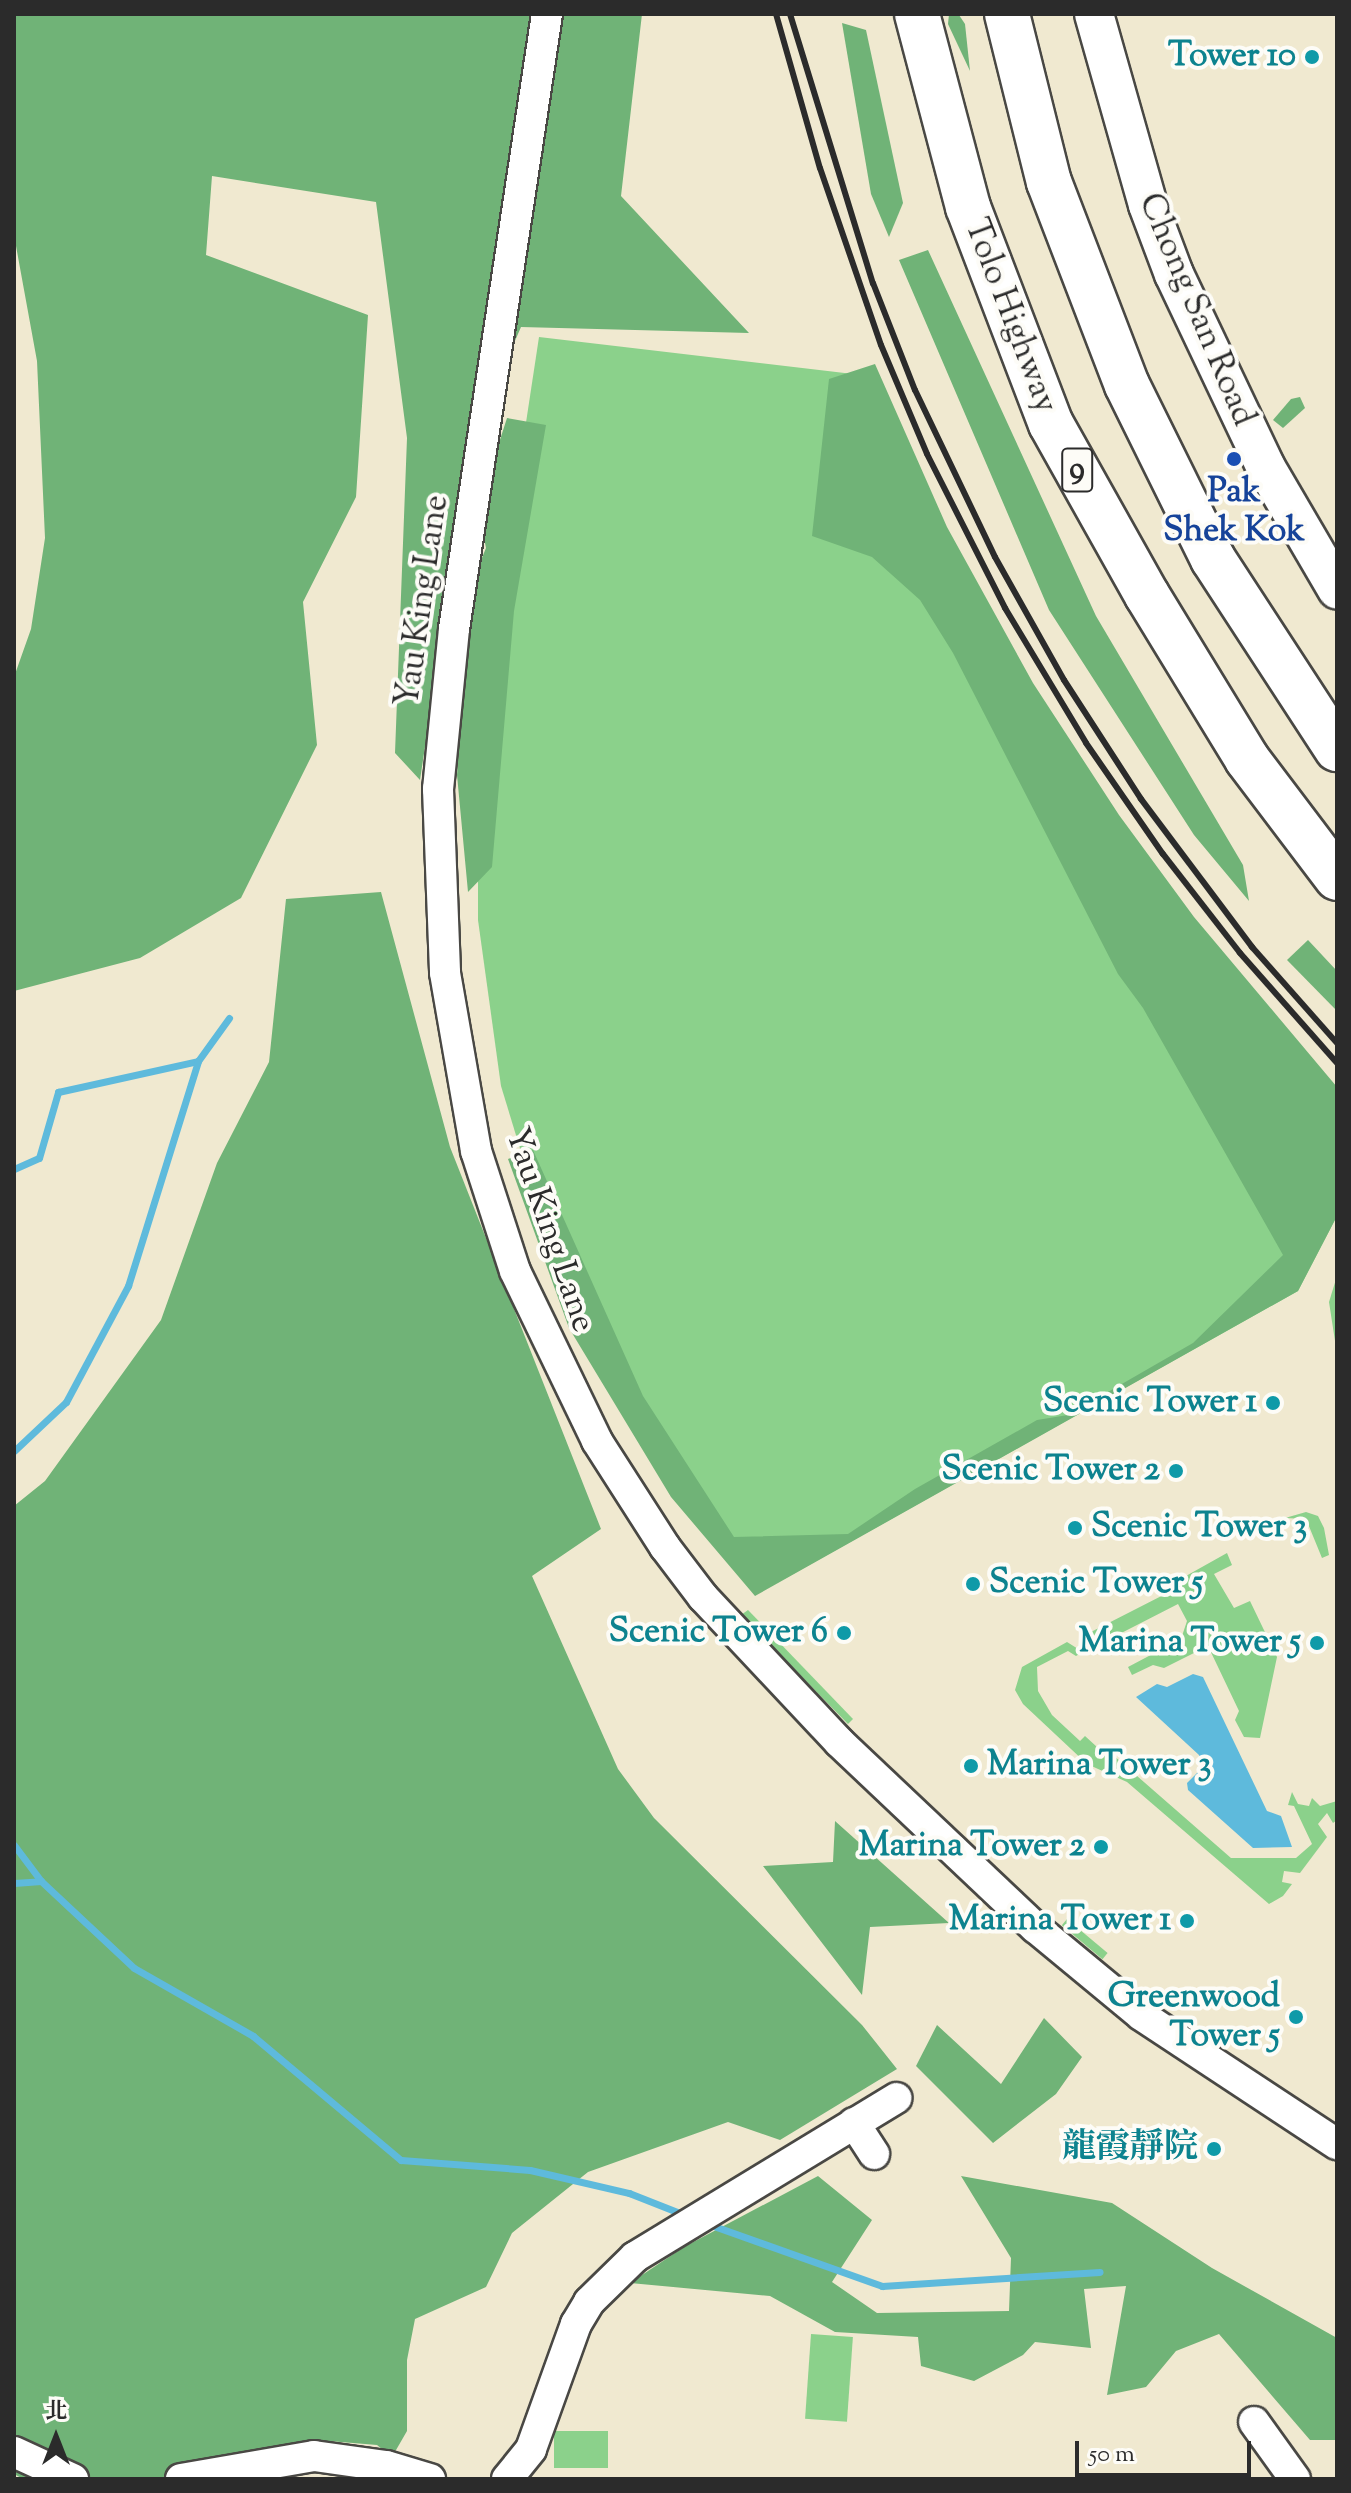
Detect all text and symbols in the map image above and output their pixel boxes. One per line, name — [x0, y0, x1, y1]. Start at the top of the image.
place label: Tower 10 — [1168, 37, 1296, 77]
marker: Tower 10 — [1303, 48, 1321, 66]
street label: Chong San Road — [1129, 187, 1263, 433]
street label: Tolo Highway — [954, 213, 1066, 419]
road number: 9 — [1061, 442, 1093, 498]
marker: Pak Shek Kok — [1225, 450, 1243, 468]
place label: Pak Shek Kok — [1163, 472, 1305, 552]
street label: Yau King Lane — [388, 492, 458, 710]
street label: Yau King Lane — [495, 1122, 603, 1338]
place label: Scenic Tower 1 — [1043, 1383, 1257, 1423]
marker: Scenic Tower 1 — [1264, 1394, 1282, 1412]
place label: Scenic Tower 2 — [942, 1451, 1160, 1491]
marker: Scenic Tower 2 — [1167, 1462, 1185, 1480]
place label: Scenic Tower 3 — [1091, 1508, 1307, 1548]
marker: Scenic Tower 3 — [1066, 1519, 1084, 1537]
place label: Scenic Tower 5 — [989, 1564, 1203, 1604]
marker: Scenic Tower 5 — [964, 1575, 982, 1593]
place label: Scenic Tower 6 — [609, 1613, 828, 1653]
place label: Marina Tower 5 — [1079, 1623, 1301, 1663]
marker: Scenic Tower 6 — [835, 1624, 853, 1642]
marker: Marina Tower 5 — [1308, 1634, 1326, 1652]
place label: Marina Tower 3 — [987, 1746, 1211, 1786]
marker: Marina Tower 3 — [962, 1757, 980, 1775]
place label: Marina Tower 2 — [858, 1827, 1085, 1867]
marker: Marina Tower 2 — [1092, 1838, 1110, 1856]
place label: Marina Tower 1 — [949, 1901, 1171, 1941]
marker: Marina Tower 1 — [1178, 1912, 1196, 1930]
place label: Greenwood Tower 5 — [1108, 1977, 1280, 2056]
marker: Greenwood Tower 5 — [1287, 2008, 1305, 2026]
place label: 龍霞靜院 — [1062, 2129, 1198, 2169]
marker: 龍霞靜院 — [1205, 2140, 1223, 2158]
north arrow — [16, 2397, 96, 2477]
text: 北 — [45, 2397, 67, 2429]
scale bar — [1079, 2425, 1255, 2475]
text: 50 m — [1089, 2438, 1135, 2472]

